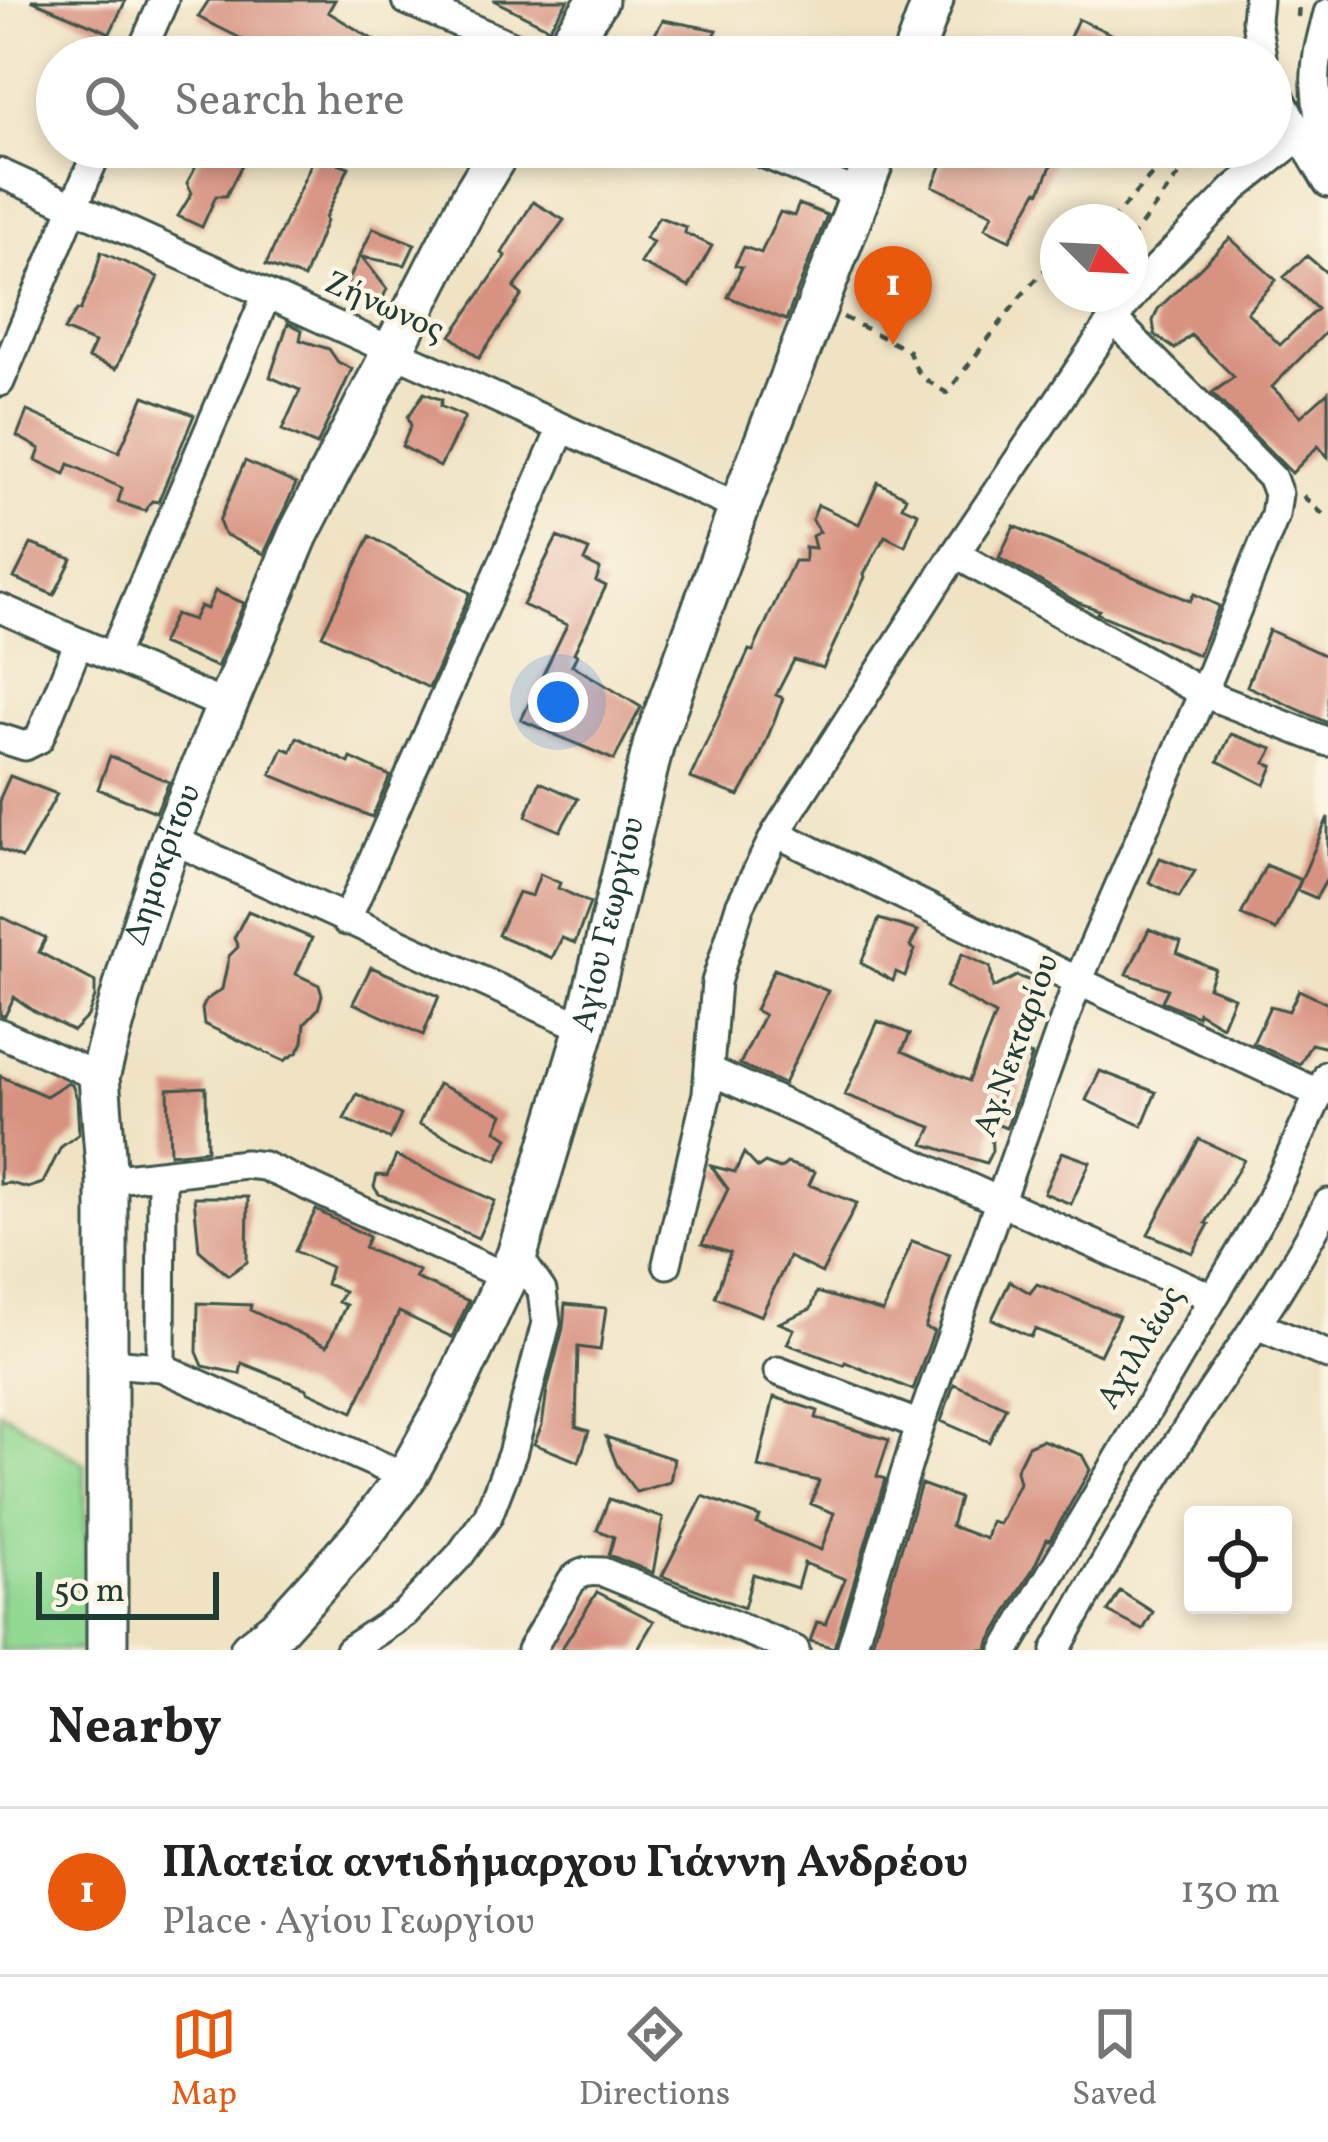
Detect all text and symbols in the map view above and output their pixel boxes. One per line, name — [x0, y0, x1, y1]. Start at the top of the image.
search box — [36, 36, 1292, 168]
icon: search — [78, 69, 144, 135]
text: Search here — [174, 71, 405, 134]
north arrow — [1040, 204, 1148, 312]
pin: 1 — [854, 246, 932, 345]
street label: Ζήνωνος — [317, 261, 451, 355]
your location — [528, 672, 588, 732]
street label: Δημοκρίτου — [114, 778, 214, 952]
street label: Αγίου Γεωργίου — [562, 813, 658, 1037]
street label: Αγ.Νεκταρίου — [964, 948, 1072, 1144]
street label: Αχιλλέως — [1087, 1278, 1197, 1418]
map controls — [1184, 1506, 1292, 1614]
button: locate — [1184, 1506, 1292, 1614]
scale bar — [36, 1566, 219, 1619]
text: 50 m — [54, 1570, 125, 1616]
text: Nearby — [48, 1693, 222, 1764]
text: Πλατεία αντιδήμαρχου Γιάννη Ανδρέου — [162, 1833, 968, 1896]
text: 1 — [79, 1865, 95, 1919]
text: 130 m — [1180, 1865, 1280, 1919]
text: Place · Αγίου Γεωργίου — [162, 1896, 535, 1950]
tab: Map — [171, 2001, 237, 2119]
tab: Directions — [579, 2001, 730, 2119]
tab: Saved — [1072, 2001, 1157, 2119]

